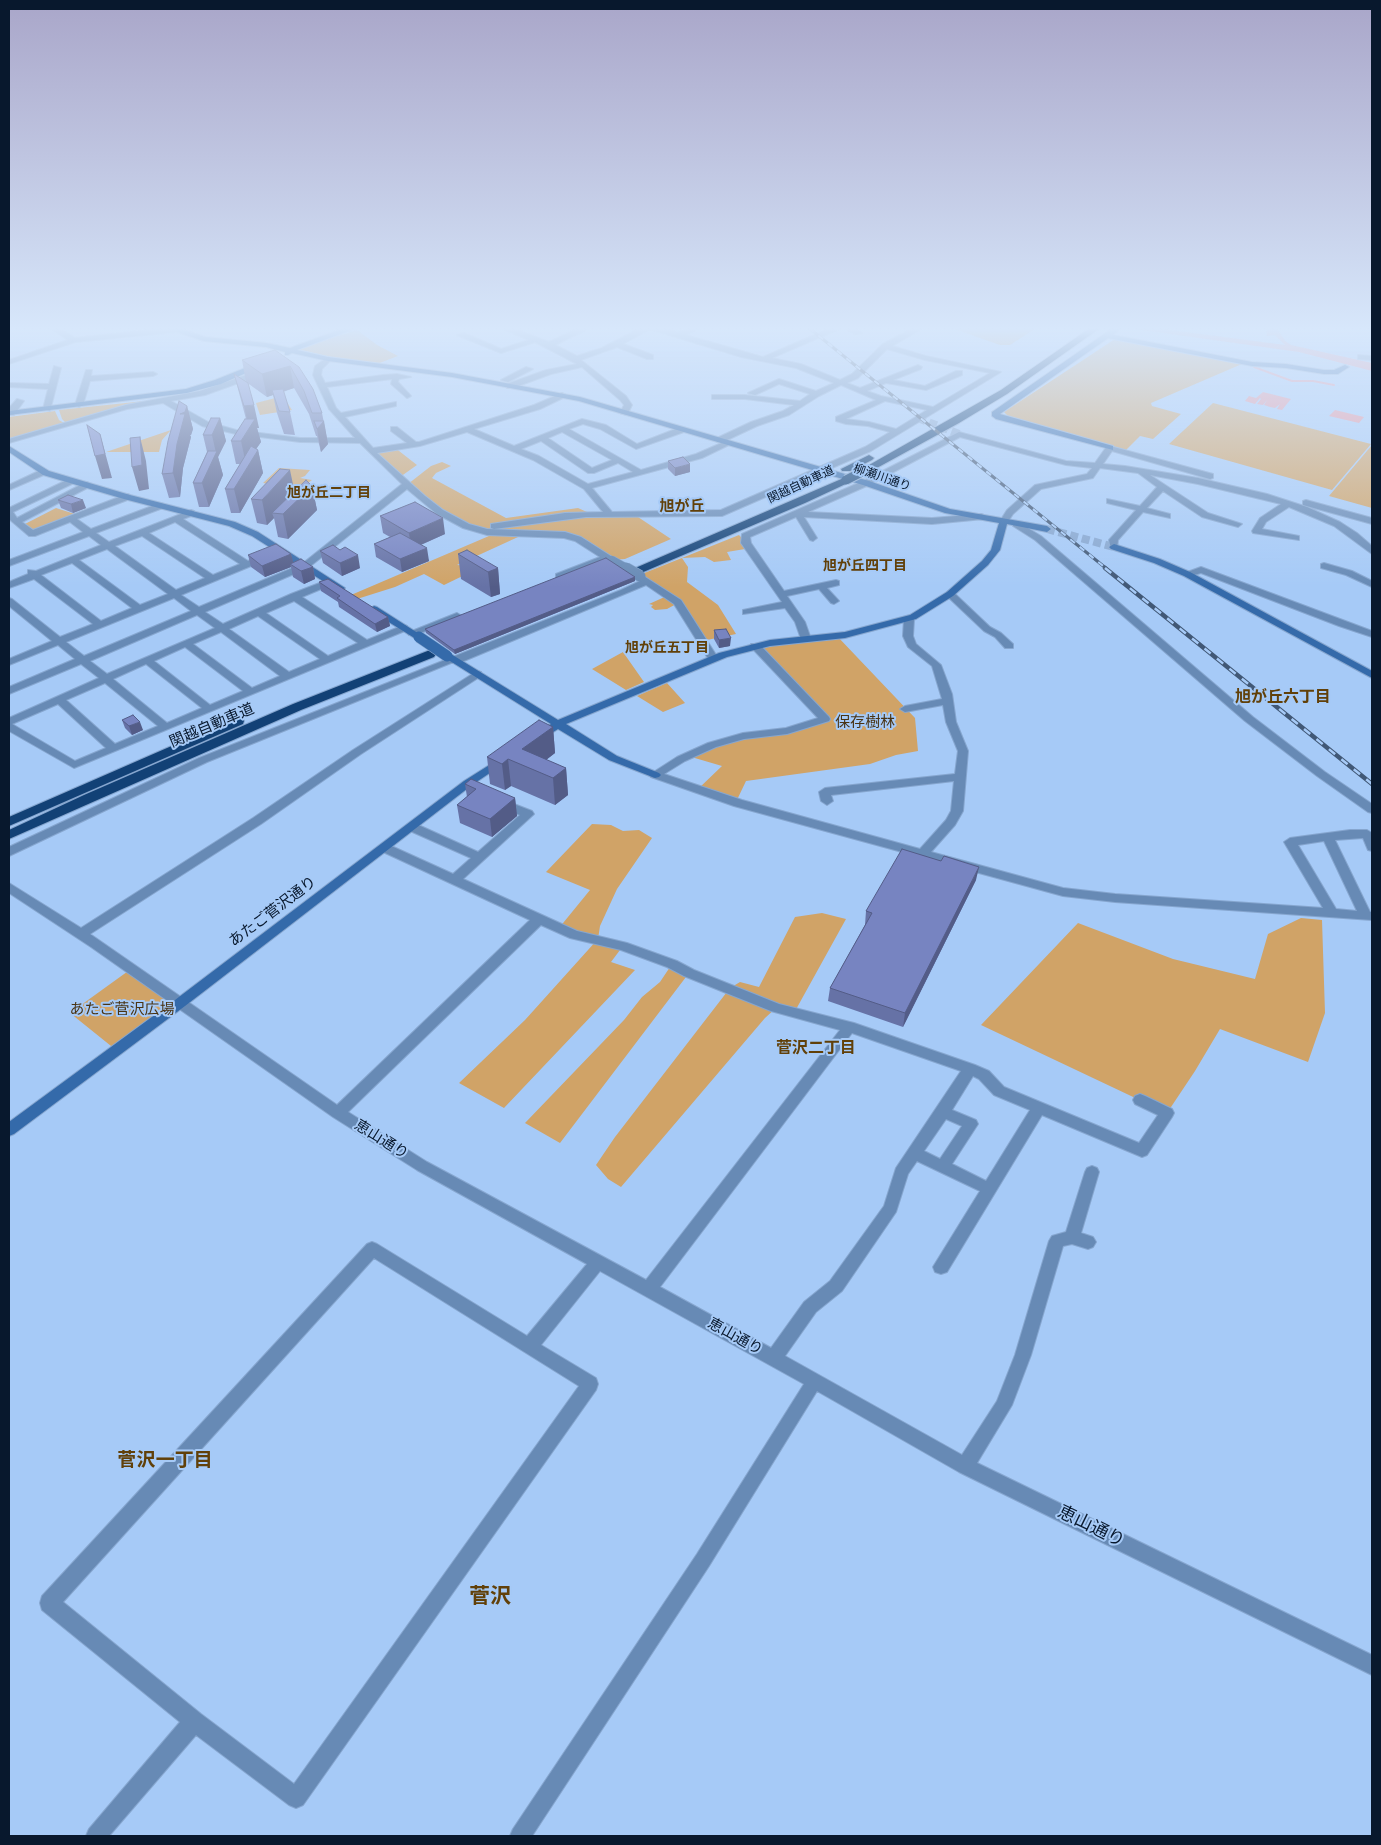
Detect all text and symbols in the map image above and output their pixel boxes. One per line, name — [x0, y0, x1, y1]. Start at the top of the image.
street label: 柳瀬川通り — [851, 461, 913, 495]
street label: 関越自動車道 — [765, 463, 837, 507]
district label: 旭が丘二丁目 — [287, 485, 371, 501]
district label: 旭が丘 — [660, 498, 704, 516]
district label: 旭が丘四丁目 — [823, 558, 907, 574]
district label: 旭が丘五丁目 — [625, 640, 709, 656]
district label: 旭が丘六丁目 — [1235, 688, 1331, 708]
street label: 関越自動車道 — [167, 700, 257, 752]
park label: 保存樹林 — [835, 714, 895, 732]
street label: あたご菅沢通り — [226, 873, 320, 951]
park label: あたご菅沢広場 — [70, 1001, 174, 1019]
district label: 菅沢二丁目 — [776, 1039, 856, 1059]
street label: 恵山通り — [351, 1116, 411, 1164]
street label: 恵山通り — [704, 1315, 766, 1359]
district label: 菅沢一丁目 — [118, 1450, 212, 1472]
street label: 恵山通り — [1054, 1502, 1128, 1552]
district label: 菅沢 — [469, 1584, 511, 1610]

